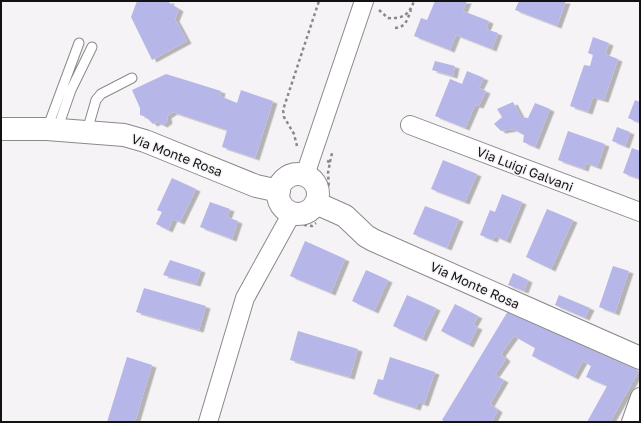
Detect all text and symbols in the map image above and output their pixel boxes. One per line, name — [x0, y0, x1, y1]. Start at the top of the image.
street label: Via Monte Rosa — [129, 130, 225, 180]
street label: Via Luigi Galvani — [474, 143, 576, 195]
street label: Via Monte Rosa — [428, 258, 522, 312]

